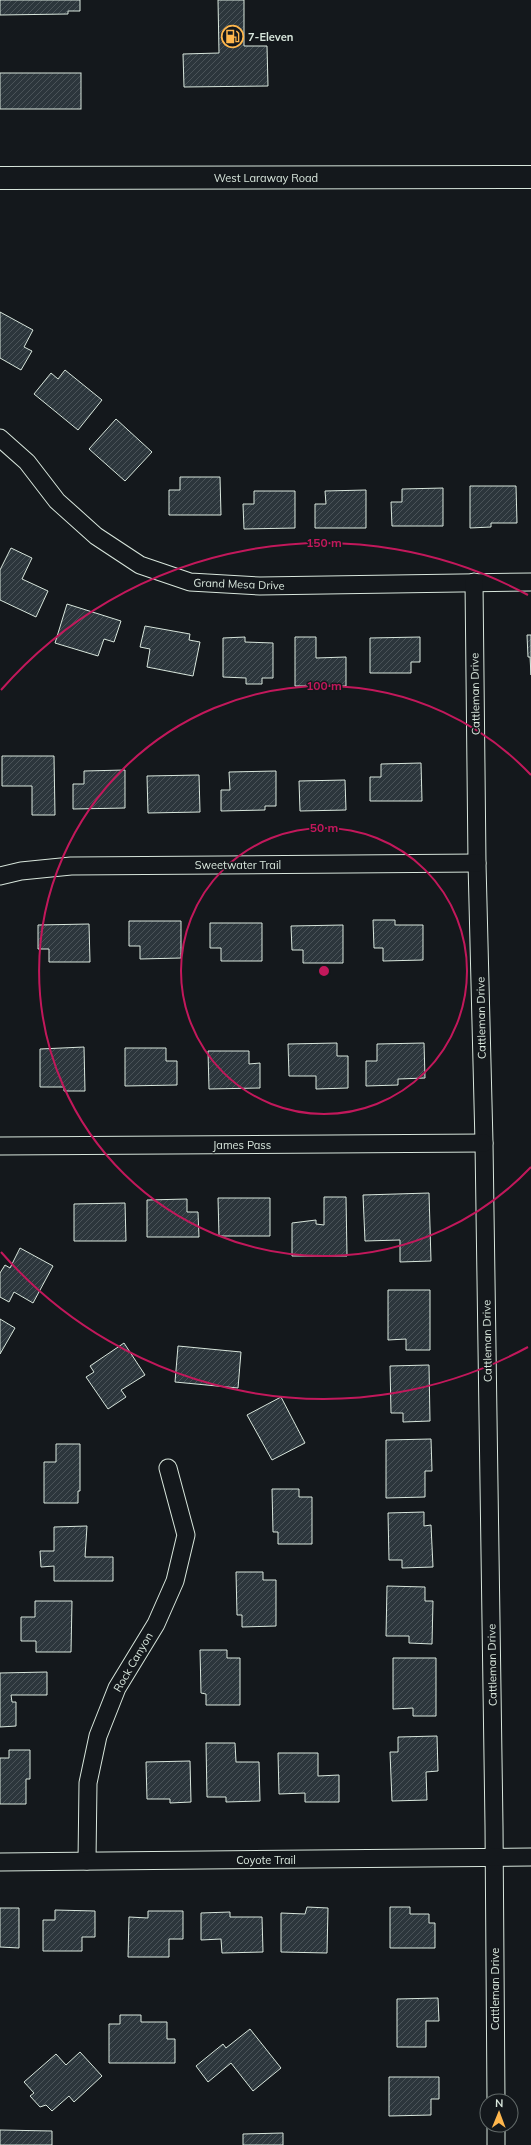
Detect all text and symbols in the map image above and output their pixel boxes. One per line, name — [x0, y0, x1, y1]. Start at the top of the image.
fuel station icon: 7-Eleven — [219, 24, 245, 50]
place label: 7-Eleven — [248, 30, 293, 44]
street label: West Laraway Road — [214, 171, 318, 185]
text: 150 m — [306, 535, 342, 550]
street label: Grand Mesa Drive — [193, 575, 285, 593]
street label: Cattleman Drive — [467, 653, 483, 735]
text: 100 m — [306, 678, 342, 693]
text: 50 m — [310, 820, 338, 835]
street label: Sweetwater Trail — [195, 858, 281, 872]
centre of rings — [317, 964, 331, 978]
street label: Cattleman Drive — [473, 977, 489, 1059]
street label: James Pass — [213, 1138, 271, 1152]
street label: Cattleman Drive — [479, 1300, 495, 1382]
street label: Cattleman Drive — [484, 1624, 500, 1706]
street label: Rock Canyon — [110, 1630, 156, 1694]
street label: Coyote Trail — [236, 1853, 296, 1867]
street label: Cattleman Drive — [488, 1948, 502, 2030]
north arrow — [479, 2093, 519, 2133]
text: N — [495, 2096, 503, 2110]

